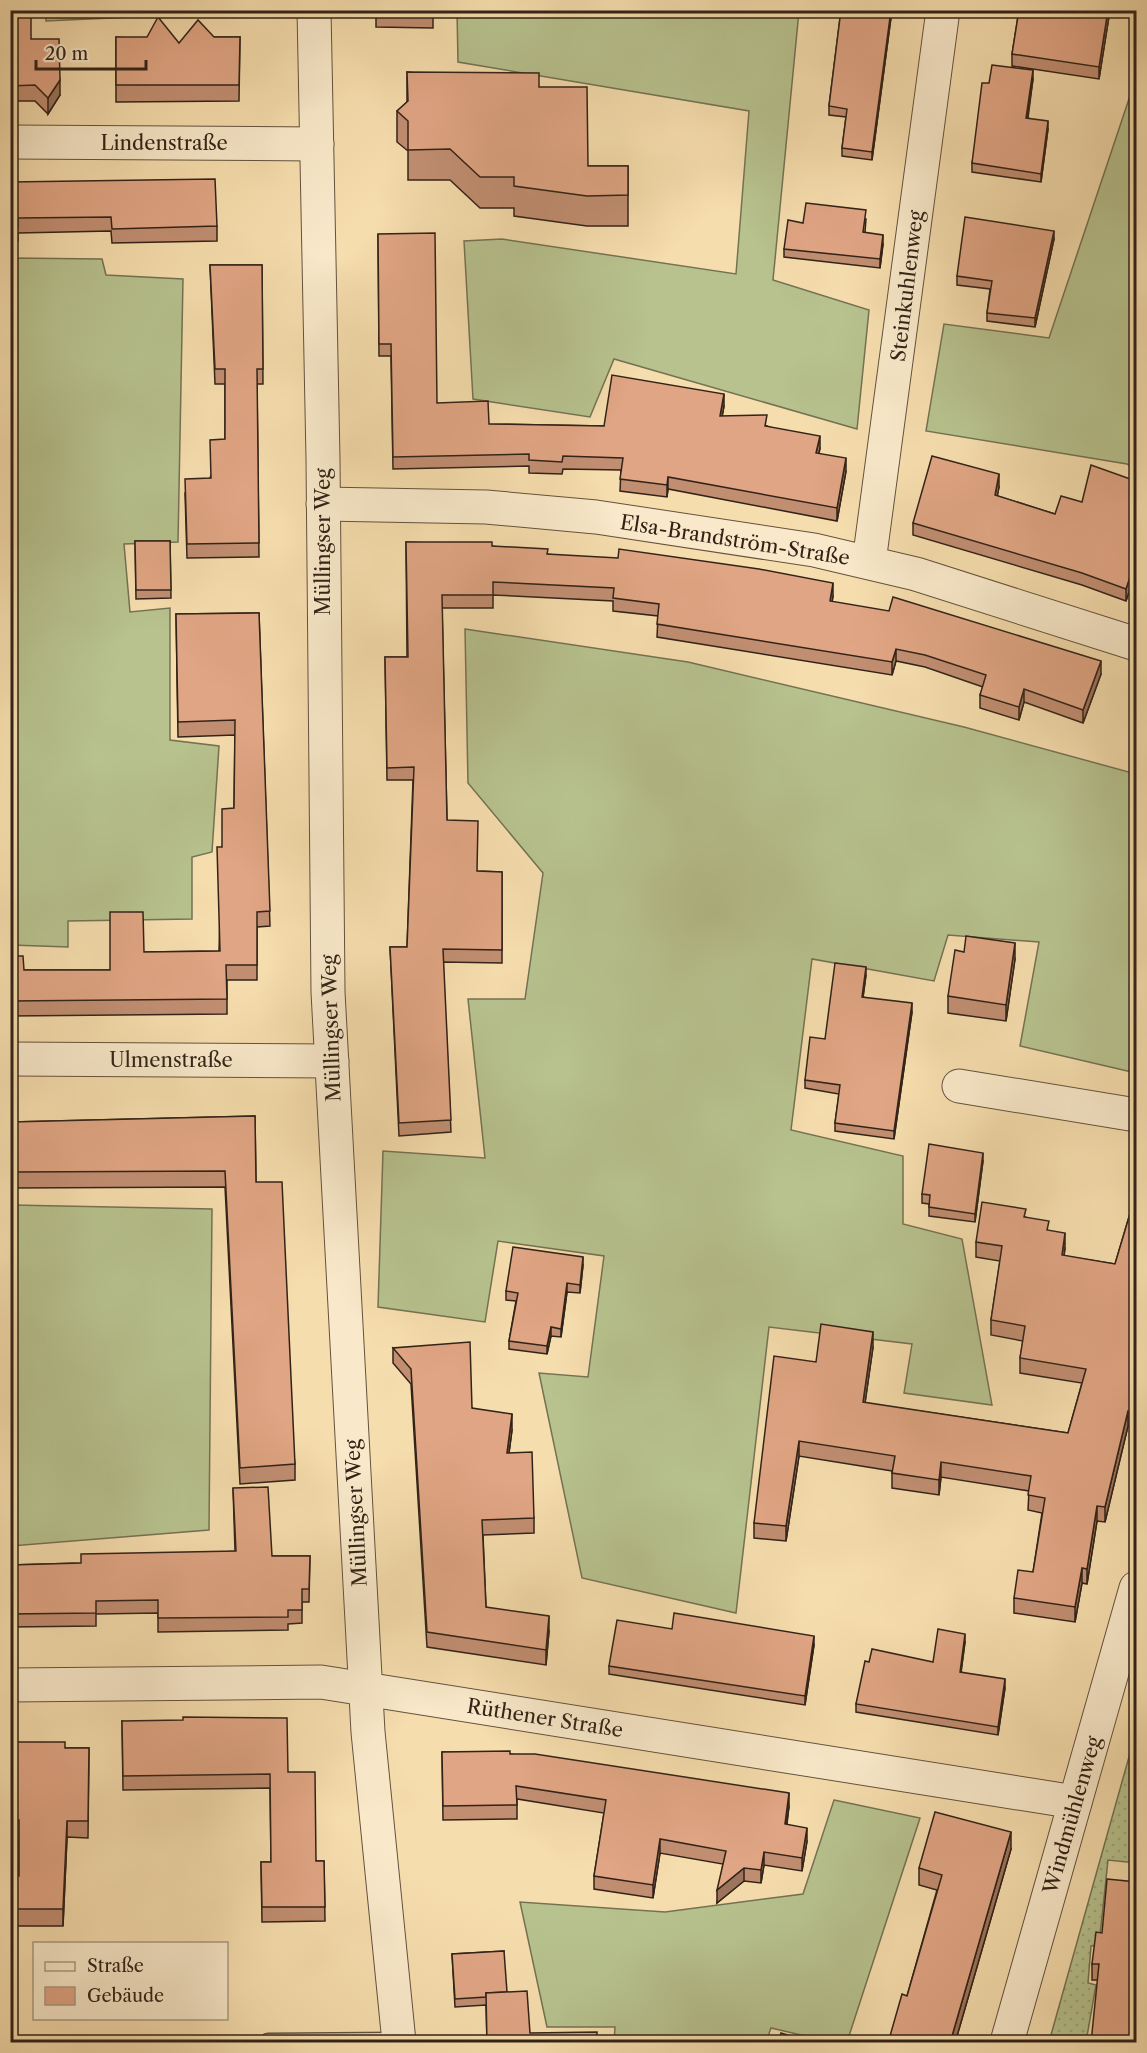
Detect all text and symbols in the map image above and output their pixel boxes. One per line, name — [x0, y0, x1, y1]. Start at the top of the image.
scale bar — [36, 33, 146, 71]
text: 20 m — [45, 43, 89, 65]
street label: Lindenstraße — [100, 131, 228, 155]
street label: Steinkuhlenweg — [886, 209, 928, 363]
street label: Müllingser Weg — [311, 468, 335, 616]
street label: Elsa-Brandström-Straße — [618, 510, 852, 570]
street label: Müllingser Weg — [316, 953, 346, 1102]
street label: Ulmenstraße — [109, 1048, 233, 1072]
street label: Müllingser Weg — [340, 1438, 372, 1587]
street label: Rüthener Straße — [465, 1694, 625, 1742]
street label: Windmühlenweg — [1038, 1733, 1106, 1897]
legend — [33, 1942, 228, 2020]
text: Straße — [87, 1955, 144, 1977]
text: Gebäude — [87, 1985, 164, 2007]

